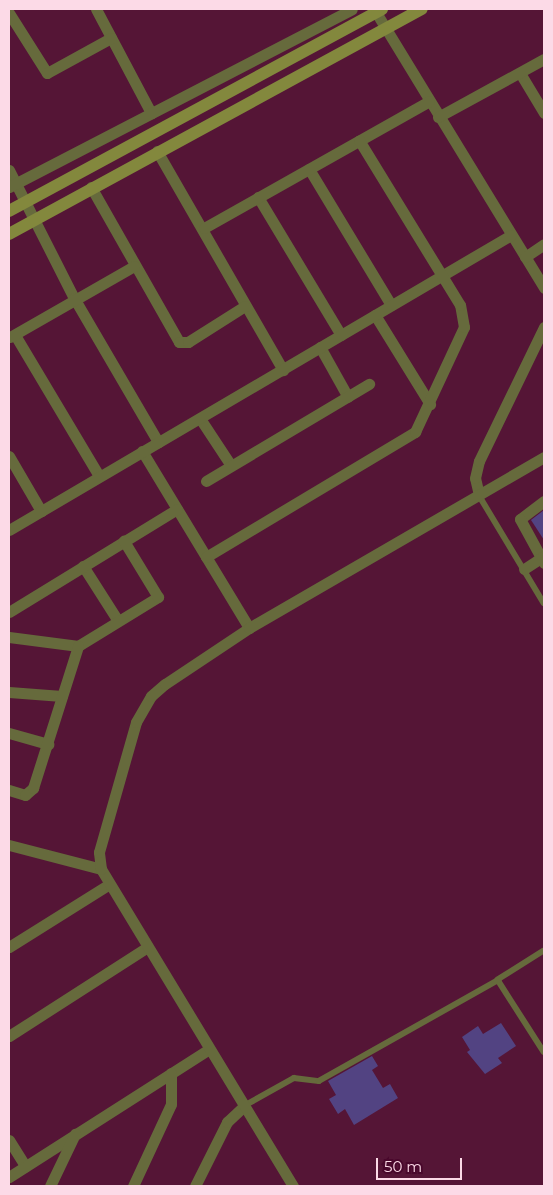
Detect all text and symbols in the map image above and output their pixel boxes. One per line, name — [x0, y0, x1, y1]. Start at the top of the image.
scale bar — [378, 1148, 464, 1180]
text: 50 m — [384, 1157, 422, 1176]

